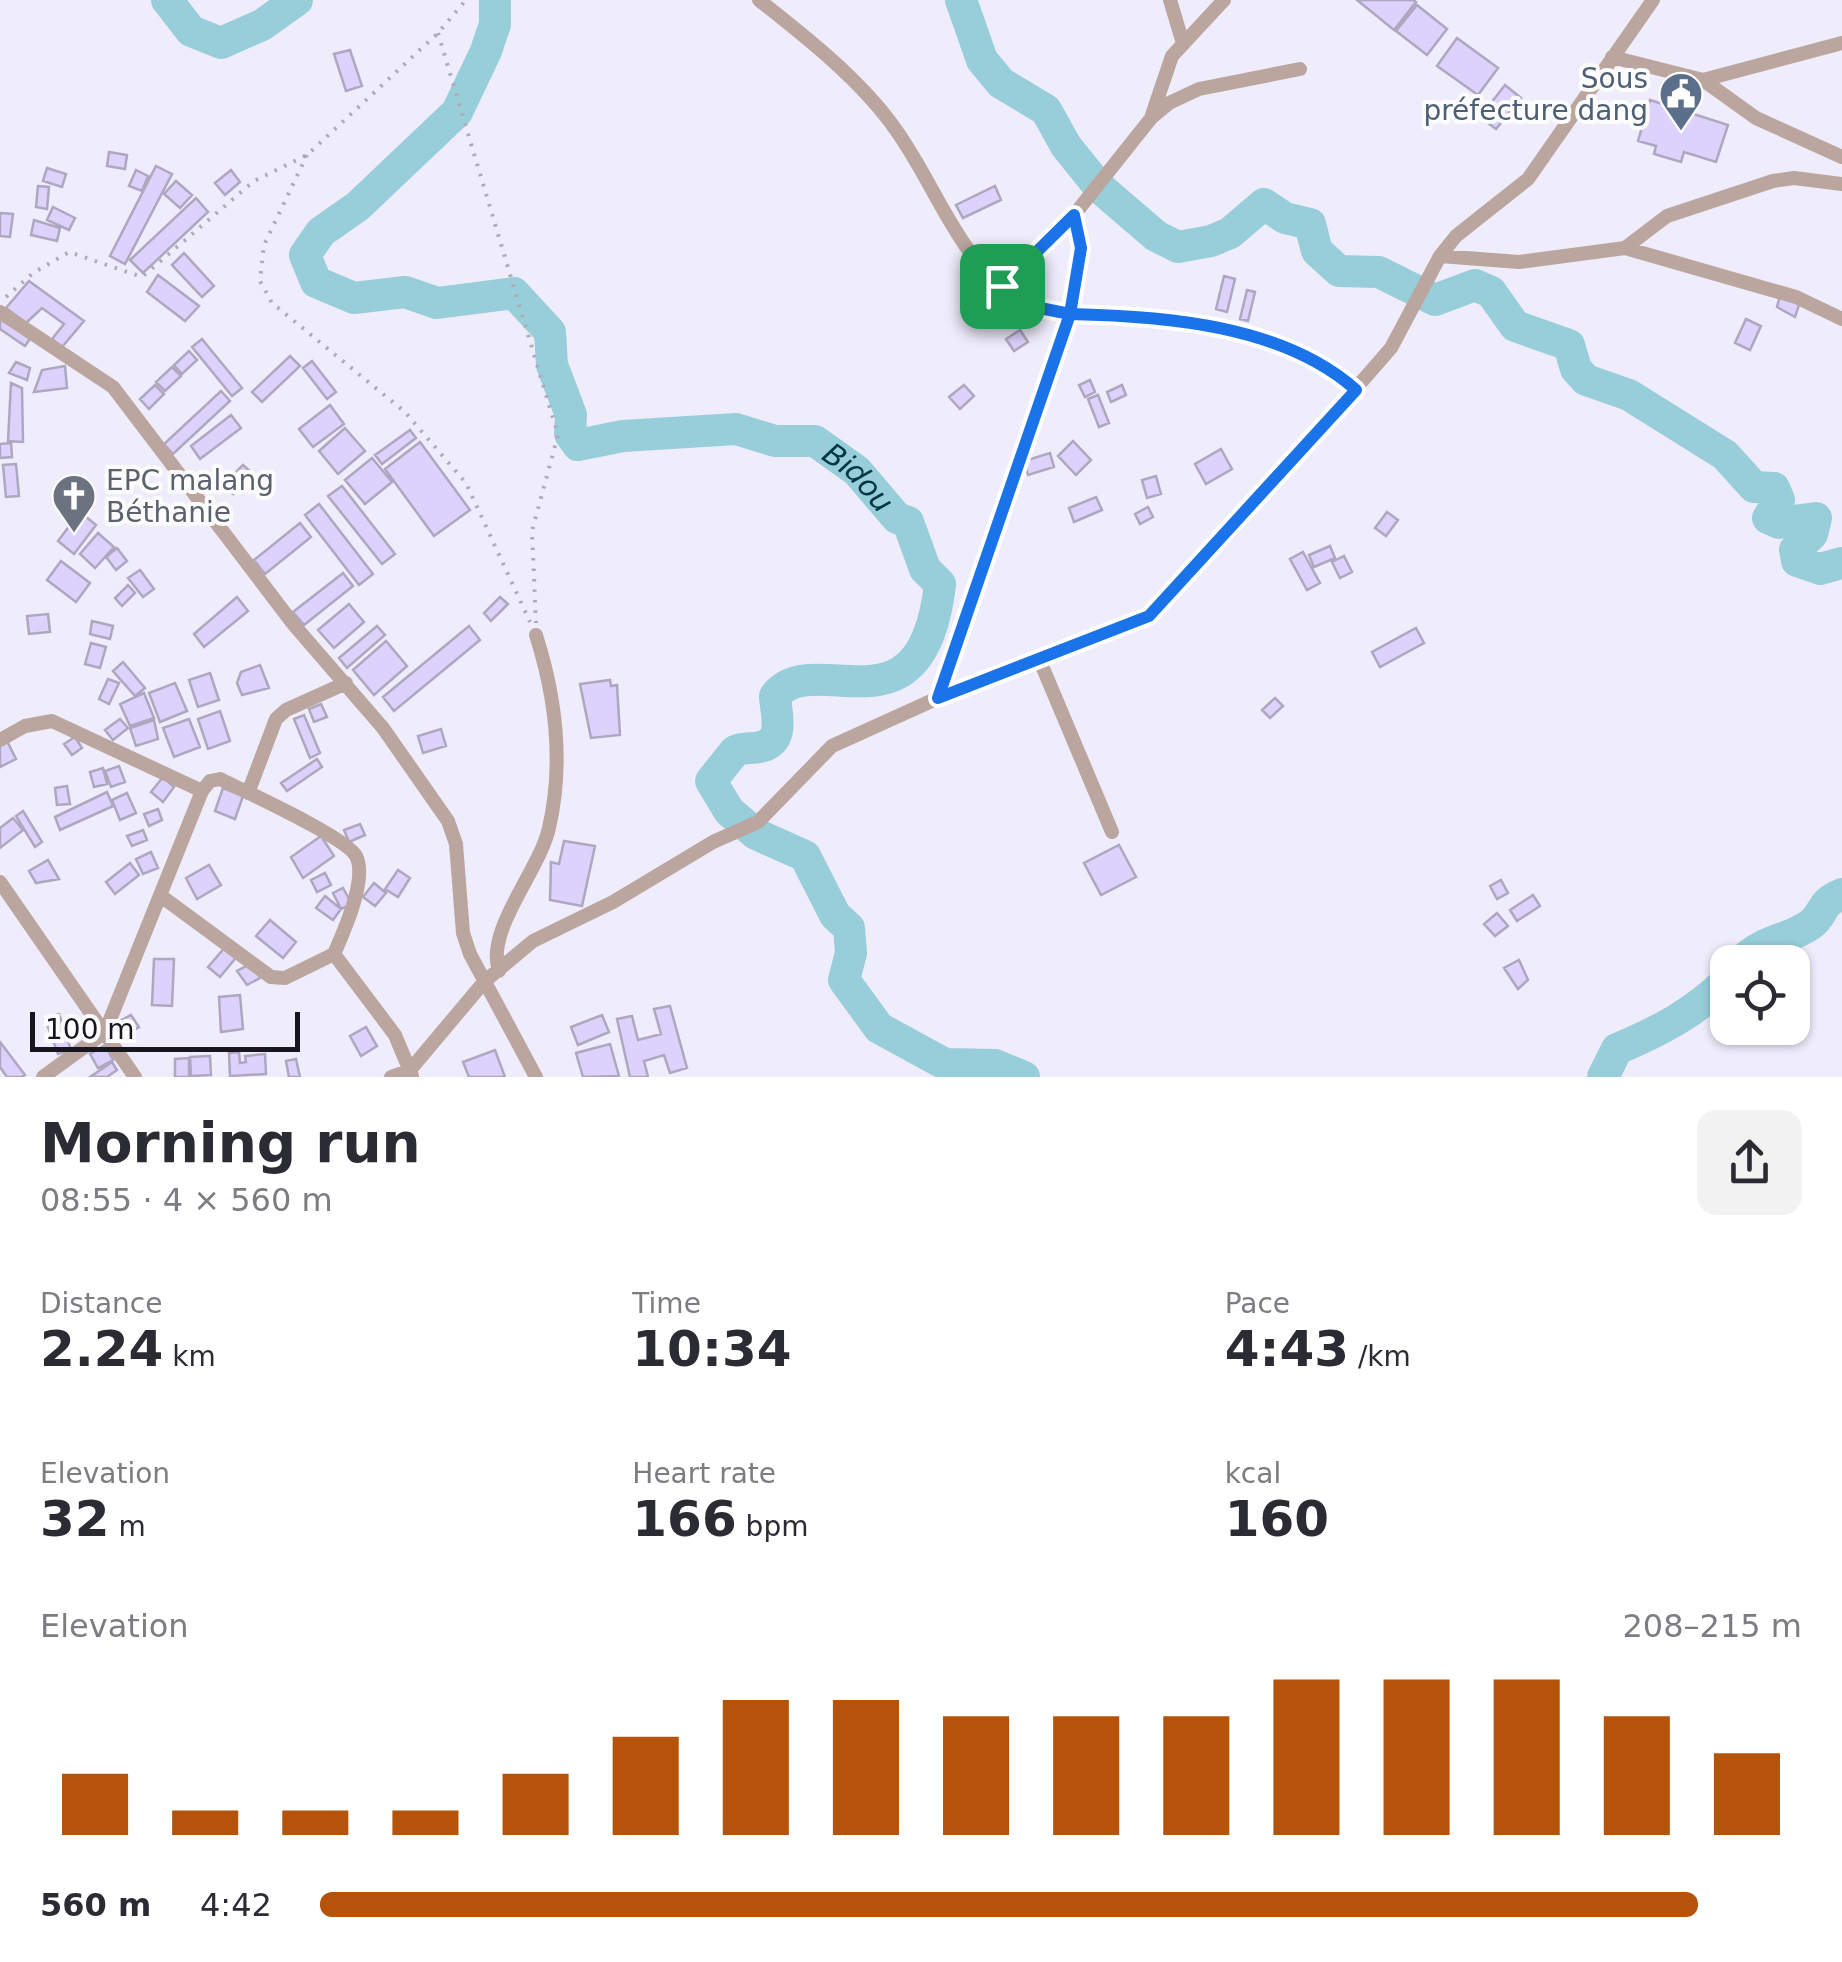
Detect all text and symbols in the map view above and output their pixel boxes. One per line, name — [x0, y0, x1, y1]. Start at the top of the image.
place label: Sous préfecture dang — [1423, 62, 1648, 127]
public building icon: Sous préfecture dang — [1658, 71, 1704, 132]
pin — [960, 244, 1045, 329]
icon: arrive — [975, 259, 1030, 314]
water label: Bidou — [816, 435, 901, 519]
place label: EPC malang Béthanie — [106, 464, 274, 529]
church icon: EPC malang Béthanie — [51, 473, 97, 534]
map controls — [1710, 945, 1810, 1045]
button: locate — [1710, 945, 1810, 1045]
scale bar — [30, 1007, 300, 1052]
text: 100 m — [45, 1013, 135, 1046]
button: share — [1697, 1110, 1802, 1215]
text: Morning run — [40, 1111, 421, 1175]
text: 08:55 · 4 × 560 m — [40, 1181, 333, 1219]
text: Distance — [40, 1287, 162, 1320]
text: Time — [632, 1287, 701, 1320]
text: Pace — [1225, 1287, 1290, 1320]
text: 2.24 — [40, 1320, 163, 1378]
text: 10:34 — [632, 1320, 791, 1378]
text: 4:43 — [1225, 1320, 1349, 1378]
text: km — [163, 1340, 216, 1373]
text: /km — [1349, 1340, 1411, 1373]
text: Elevation — [40, 1457, 170, 1490]
text: Heart rate — [632, 1457, 776, 1490]
text: kcal — [1225, 1457, 1281, 1490]
text: 32 — [40, 1490, 110, 1548]
text: 166 — [632, 1490, 737, 1548]
text: 160 — [1225, 1490, 1329, 1548]
text: m — [110, 1510, 146, 1543]
text: bpm — [737, 1510, 808, 1543]
text: Elevation — [40, 1607, 189, 1645]
text: 208–215 m — [1623, 1607, 1802, 1645]
text: 560 m — [40, 1886, 151, 1924]
text: 4:42 — [200, 1886, 272, 1924]

